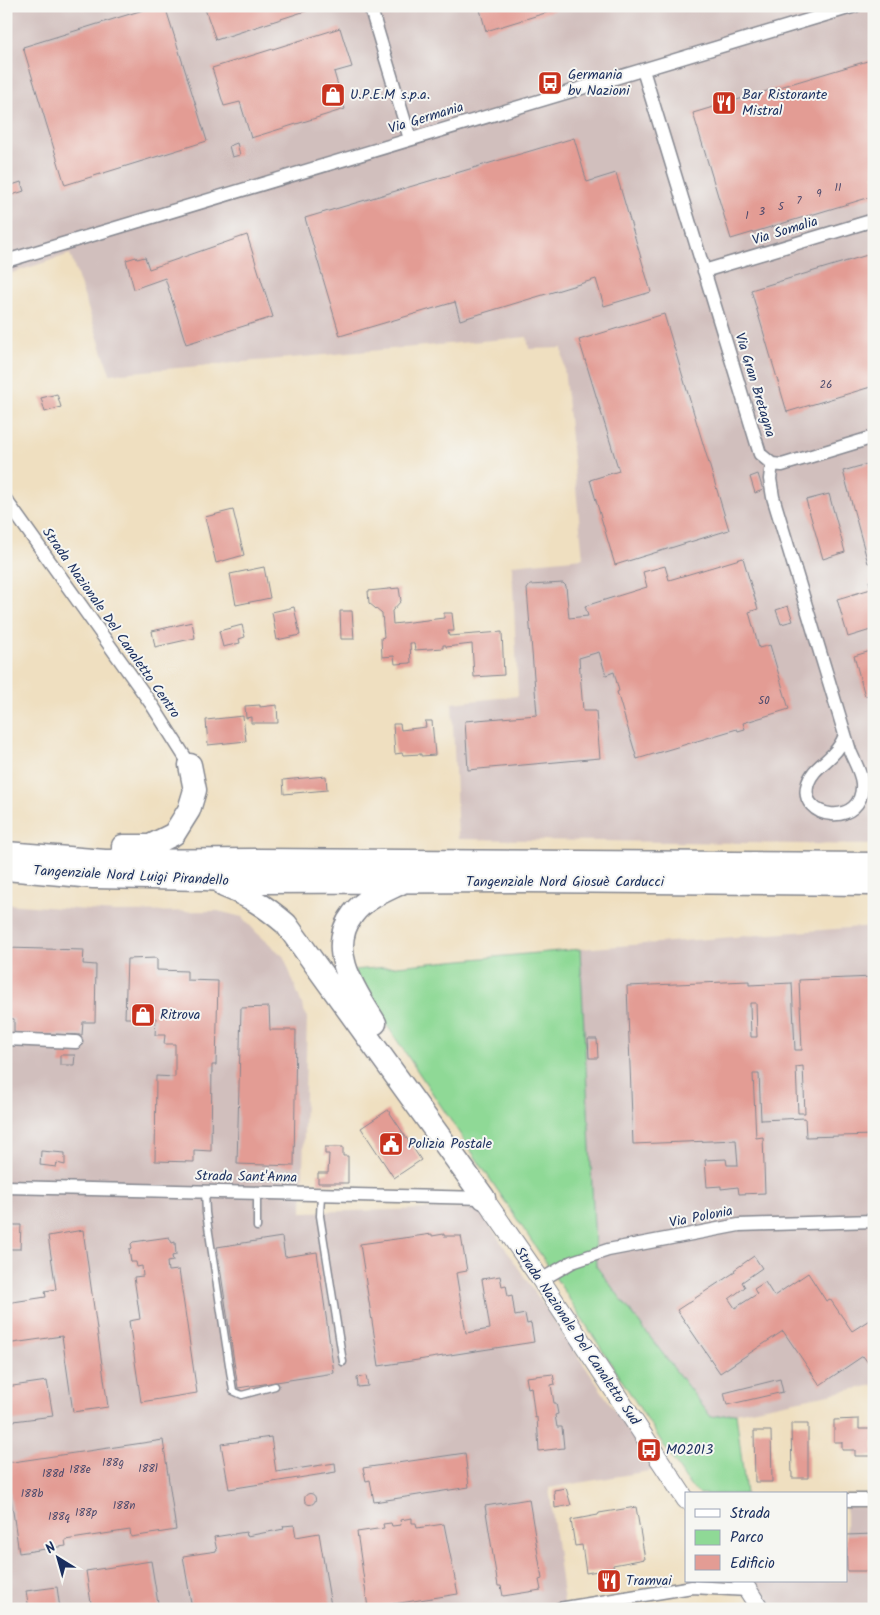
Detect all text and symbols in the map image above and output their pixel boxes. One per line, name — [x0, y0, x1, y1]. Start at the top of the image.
place label: Germania bv Nazioni — [568, 64, 630, 102]
bus stop icon: Germania bv Nazioni — [537, 70, 563, 96]
shop icon: U.P.E.M s.p.a. — [320, 82, 346, 108]
place label: U.P.E.M s.p.a. — [350, 84, 430, 106]
place label: Bar Ristorante Mistral — [742, 84, 828, 122]
restaurant icon: Bar Ristorante Mistral — [711, 90, 737, 116]
street label: Via Germania — [386, 96, 466, 140]
house number: 11 — [835, 179, 841, 197]
house number: 9 — [816, 185, 822, 203]
house number: 7 — [796, 192, 802, 210]
house number: 5 — [778, 198, 785, 216]
house number: 3 — [759, 203, 765, 221]
house number: 1 — [745, 207, 749, 225]
street label: Via Somalia — [749, 211, 821, 251]
street label: Via Gran Bretagna — [729, 330, 781, 440]
house number: 26 — [820, 376, 832, 394]
street label: Strada Nazionale Del Canaletto Centro — [36, 523, 186, 723]
house number: 50 — [758, 692, 770, 710]
street label: Tangenziale Nord Luigi Pirandello — [33, 860, 229, 892]
street label: Tangenziale Nord Giosuè Carducci — [466, 871, 665, 893]
shop icon: Ritrova — [130, 1002, 156, 1028]
place label: Ritrova — [160, 1004, 200, 1026]
public building icon: Polizia Postale — [378, 1131, 404, 1157]
place label: Polizia Postale — [408, 1133, 493, 1155]
street label: Strada Sant'Anna — [195, 1165, 297, 1189]
street label: Via Polonia — [667, 1200, 735, 1234]
street label: Strada Nazionale Del Canaletto Sud — [509, 1242, 646, 1431]
bus stop icon: MO2013 — [636, 1437, 662, 1463]
place label: MO2013 — [666, 1439, 713, 1461]
house number: 188g — [102, 1454, 124, 1472]
house number: 188l — [138, 1460, 158, 1478]
house number: 188e — [69, 1461, 91, 1479]
house number: 188d — [42, 1465, 65, 1483]
house number: 188b — [21, 1485, 43, 1503]
legend — [685, 1492, 848, 1582]
house number: 188n — [113, 1497, 135, 1515]
text: Strada — [730, 1502, 770, 1526]
house number: 188p — [75, 1504, 98, 1522]
house number: 188q — [48, 1508, 70, 1526]
text: Parco — [730, 1526, 764, 1550]
north arrow — [32, 1532, 82, 1582]
text: N — [41, 1537, 61, 1560]
text: Edificio — [730, 1552, 775, 1576]
restaurant icon: Tramvai — [596, 1568, 622, 1594]
place label: Tramvai — [626, 1570, 672, 1592]

